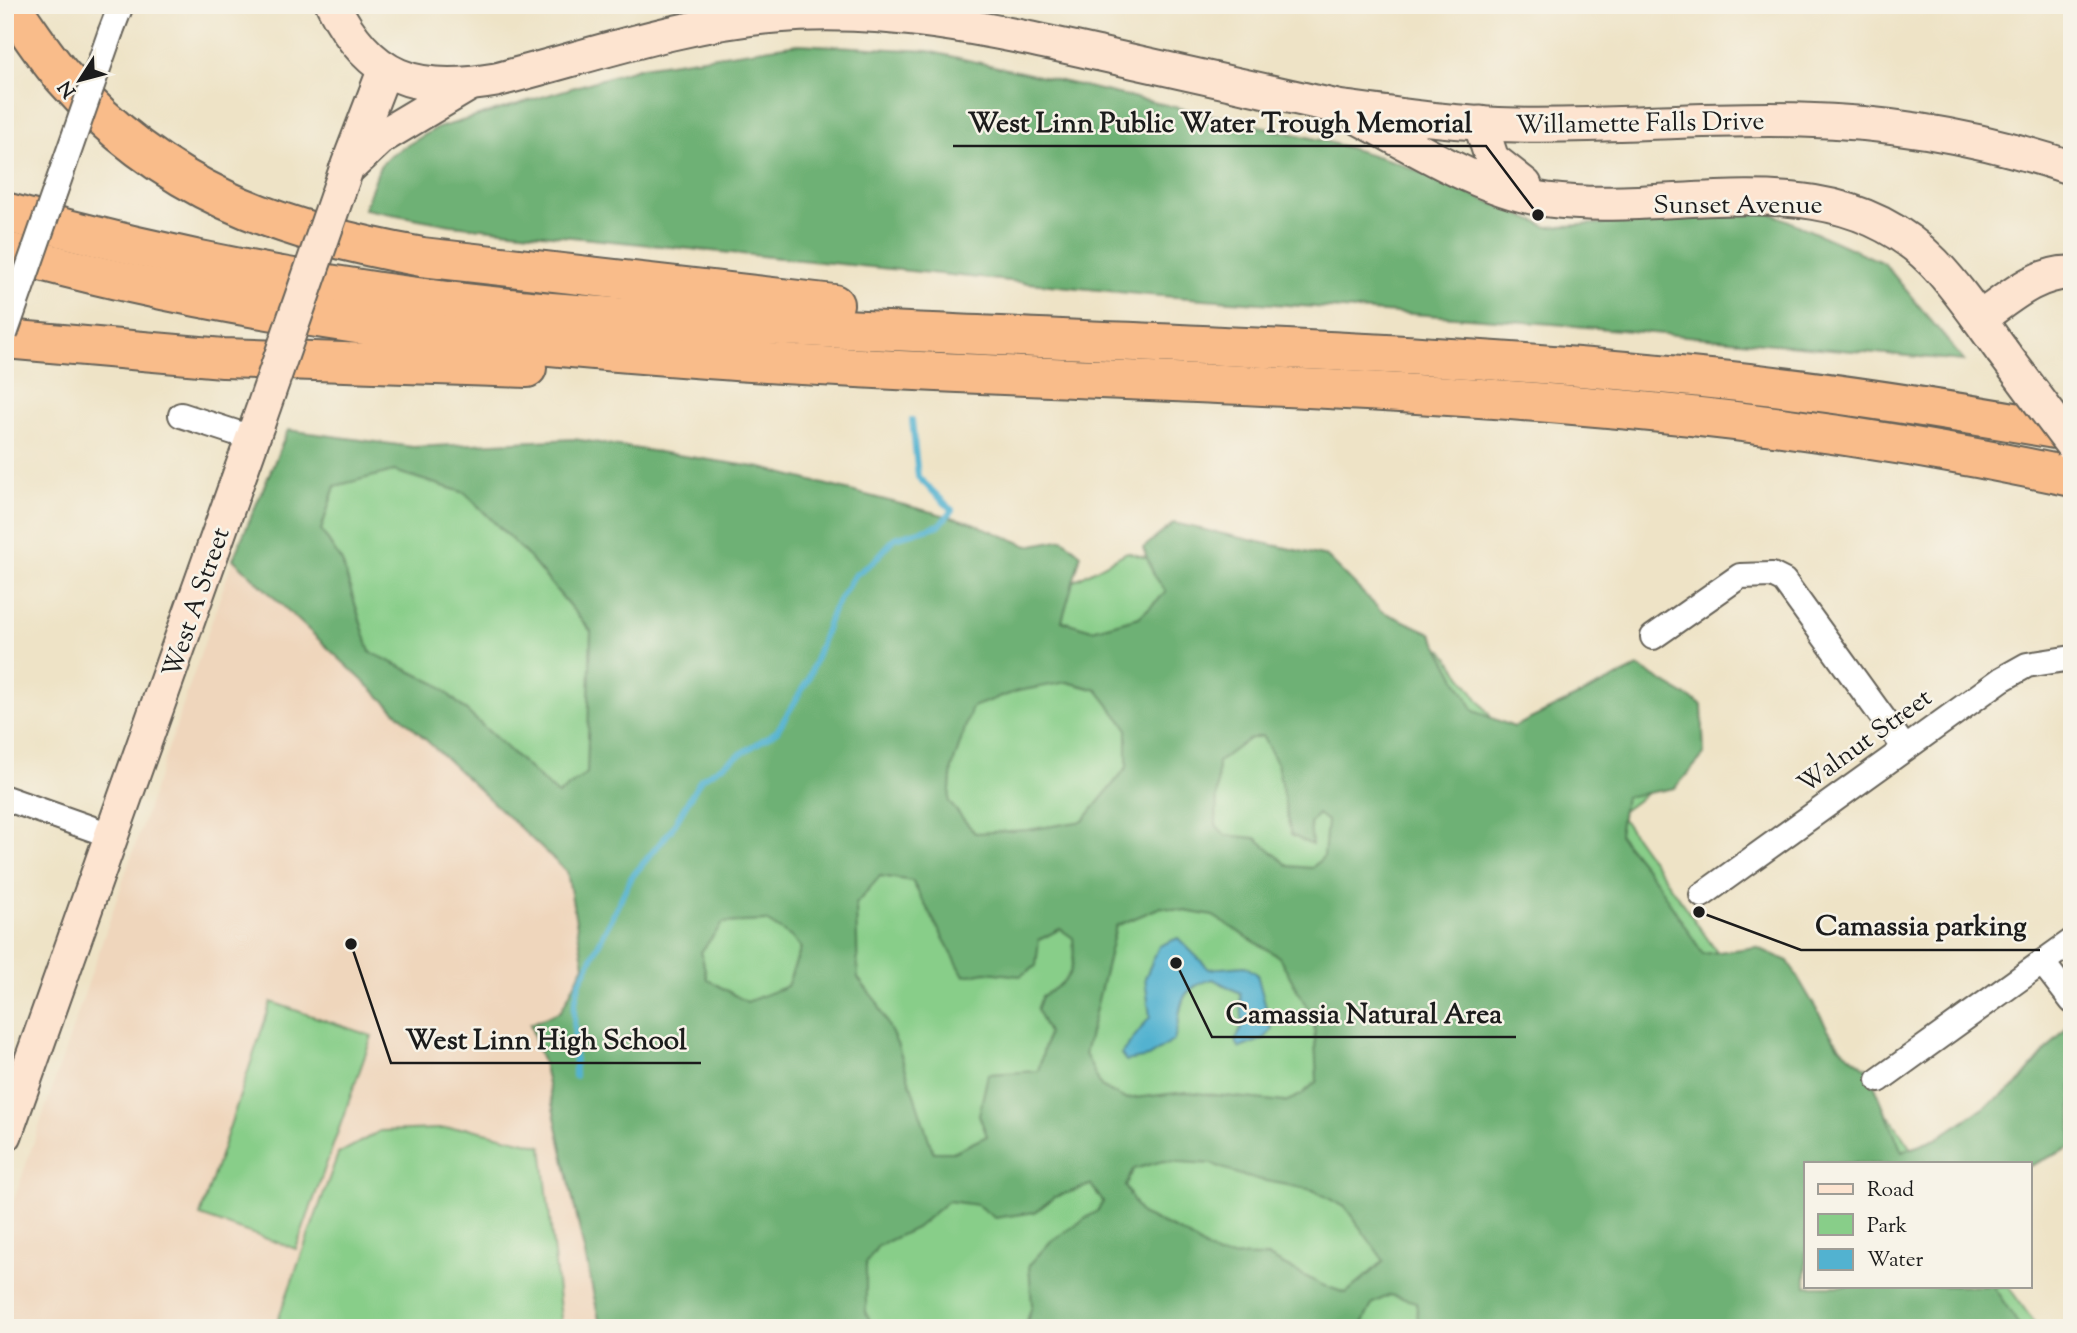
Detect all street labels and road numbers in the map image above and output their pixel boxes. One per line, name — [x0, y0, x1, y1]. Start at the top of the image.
street label: Willamette Falls Drive — [1515, 104, 1765, 145]
street label: Sunset Avenue — [1653, 188, 1823, 225]
street label: West A Street — [154, 523, 240, 683]
street label: Walnut Street — [1791, 680, 1940, 803]

